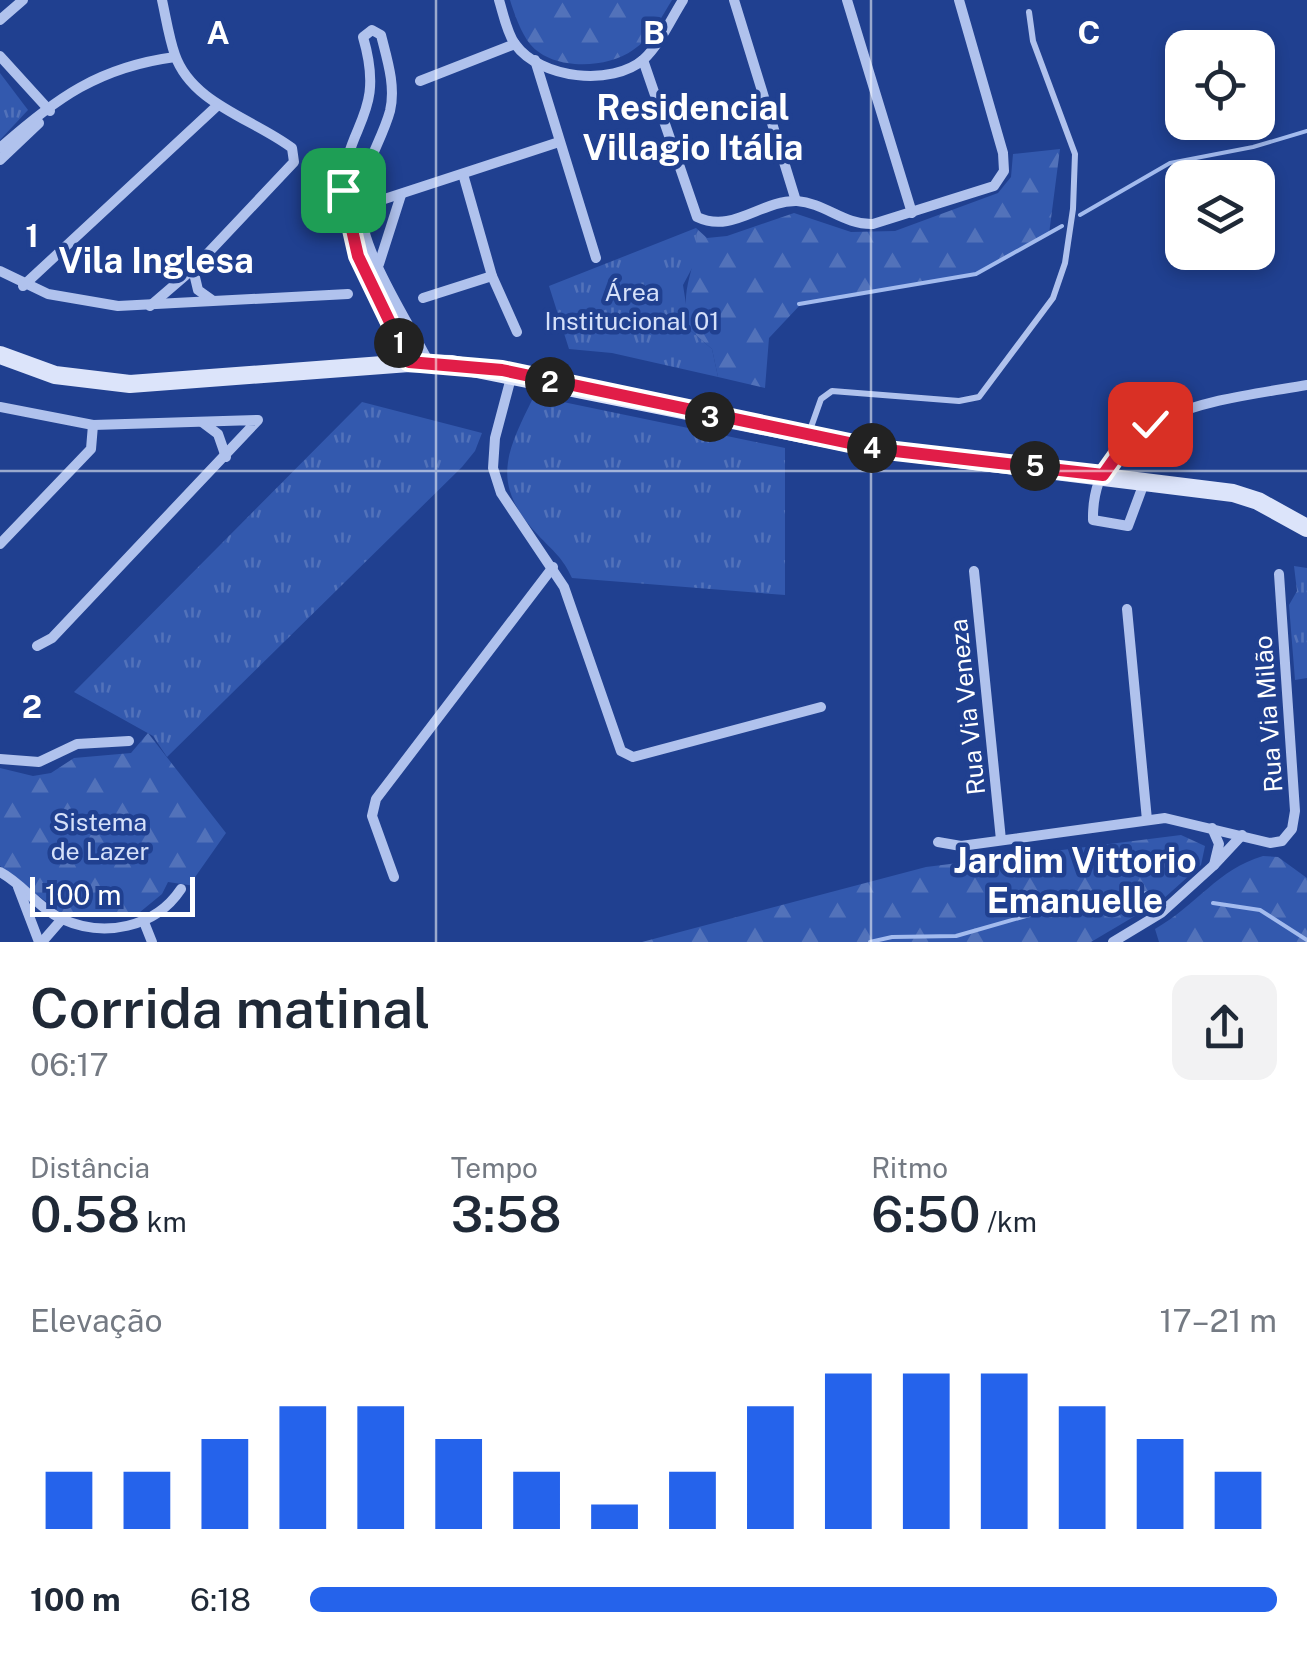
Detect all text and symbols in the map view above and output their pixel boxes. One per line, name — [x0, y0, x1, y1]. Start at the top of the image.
text: A — [206, 14, 230, 51]
text: B — [643, 14, 665, 51]
text: C — [1078, 14, 1100, 51]
map controls — [1165, 30, 1275, 270]
button: locate — [1165, 30, 1275, 140]
district label: Residencial Villagio Itália — [583, 87, 803, 168]
pin — [301, 148, 386, 233]
button: layers — [1165, 160, 1275, 270]
icon: arrive — [316, 163, 371, 218]
text: 1 — [25, 217, 39, 254]
district label: Vila Inglesa — [58, 240, 254, 281]
park label: Área Institucional 01 — [545, 277, 719, 336]
pin: 1 — [374, 318, 424, 368]
text: 1 — [393, 326, 405, 359]
pin: 2 — [525, 357, 575, 407]
text: 2 — [541, 365, 559, 398]
pin — [1108, 382, 1193, 467]
pin: 3 — [685, 392, 735, 442]
icon: check — [1123, 397, 1178, 452]
text: 3 — [701, 400, 719, 433]
pin: 4 — [847, 423, 897, 473]
text: 4 — [863, 431, 881, 464]
pin: 5 — [1010, 441, 1060, 491]
text: 5 — [1026, 449, 1044, 482]
street label: Rua Via Veneza — [943, 617, 991, 797]
street label: Rua Via Milão — [1248, 634, 1288, 794]
text: 2 — [22, 688, 42, 725]
park label: Sistema de Lazer — [51, 807, 149, 866]
district label: Jardim Vittorio Emanuelle — [953, 840, 1197, 921]
scale bar — [30, 872, 195, 916]
text: 100 m — [45, 878, 122, 911]
button: share — [1172, 975, 1277, 1080]
text: Corrida matinal — [30, 976, 430, 1040]
text: 06:17 — [30, 1046, 109, 1083]
text: Distância — [30, 1151, 150, 1184]
text: Tempo — [451, 1151, 538, 1184]
text: Ritmo — [871, 1151, 948, 1184]
text: 0.58 — [30, 1184, 140, 1243]
text: 3:58 — [451, 1184, 562, 1243]
text: 6:50 — [871, 1184, 980, 1243]
text: km — [140, 1205, 187, 1238]
text: /km — [980, 1205, 1037, 1238]
text: Elevação — [30, 1302, 163, 1339]
text: 17–21 m — [1159, 1302, 1277, 1339]
text: 100 m — [30, 1581, 121, 1618]
text: 6:18 — [190, 1581, 251, 1618]

